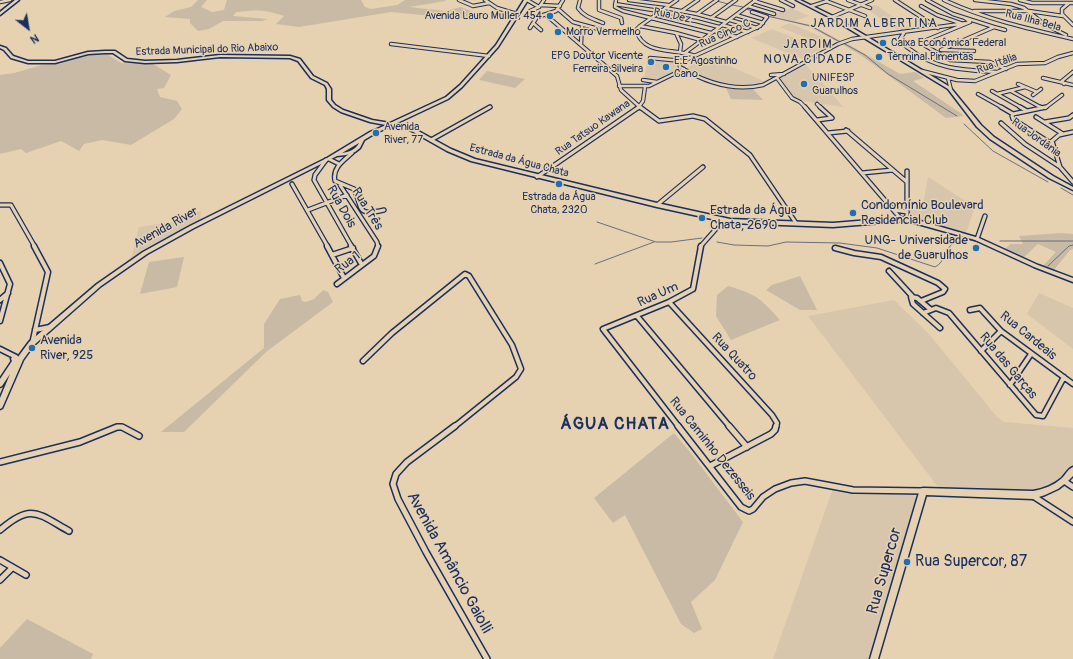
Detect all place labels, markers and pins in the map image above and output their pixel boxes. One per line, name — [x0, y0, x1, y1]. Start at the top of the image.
place label: Avenida Lauro Muller, 454 — [424, 9, 542, 23]
marker: Avenida Lauro Muller, 454 — [545, 11, 555, 21]
place label: Morro Vermelho — [566, 25, 641, 39]
marker: Morro Vermelho — [553, 27, 563, 37]
place label: Caixa Econômica Federal — [891, 36, 1006, 50]
marker: Caixa Econômica Federal — [878, 38, 888, 48]
place label: EPG Doutor Vicente Ferreira Silveira — [551, 49, 643, 75]
place label: Terminal Pimentas — [887, 50, 973, 64]
marker: Terminal Pimentas — [874, 52, 884, 62]
place label: E.E Agostinho Cano — [674, 54, 737, 80]
marker: EPG Doutor Vicente Ferreira Silveira — [646, 57, 656, 67]
marker: E.E Agostinho Cano — [661, 62, 671, 72]
place label: UNIFESP Guarulhos — [812, 71, 858, 97]
marker: UNIFESP Guarulhos — [799, 79, 809, 89]
place label: Avenida River, 77 — [384, 120, 423, 146]
marker: Avenida River, 77 — [371, 128, 381, 138]
marker: Estrada da Água Chata, 2320 — [554, 179, 564, 189]
place label: Estrada da Água Chata, 2320 — [522, 190, 596, 216]
place label: Condomínio Boulevard Residencial Club — [861, 198, 984, 229]
place label: Estrada da Água Chata, 2690 — [710, 203, 797, 234]
marker: Condomínio Boulevard Residencial Club — [848, 208, 858, 218]
marker: Estrada da Água Chata, 2690 — [697, 213, 707, 223]
place label: UNG- Universidade de Guarulhos — [865, 233, 968, 264]
marker: UNG- Universidade de Guarulhos — [971, 243, 981, 253]
place label: Avenida River, 925 — [40, 333, 93, 364]
marker: Avenida River, 925 — [27, 343, 37, 353]
place label: Rua Supercor, 87 — [915, 552, 1027, 572]
marker: Rua Supercor, 87 — [902, 557, 912, 567]

